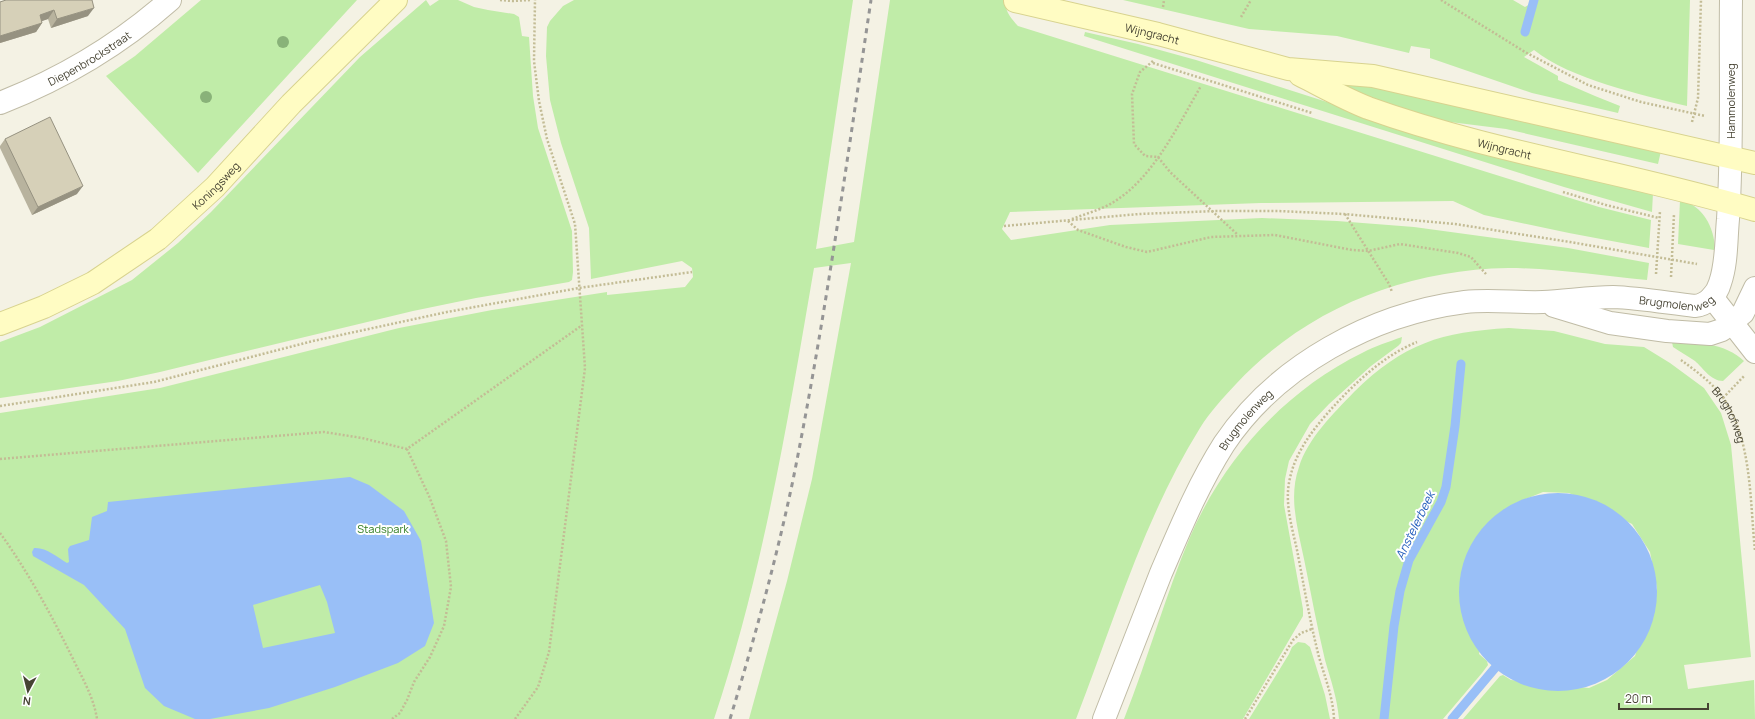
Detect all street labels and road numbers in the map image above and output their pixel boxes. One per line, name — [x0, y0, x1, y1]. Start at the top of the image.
street label: Wijngracht — [1124, 19, 1181, 47]
street label: Diepenbrockstraat — [45, 27, 133, 89]
street label: Hammolenweg — [1723, 63, 1738, 139]
street label: Wijngracht — [1476, 134, 1533, 162]
street label: Koningsweg — [188, 158, 242, 212]
street label: Brugmolenweg — [1638, 291, 1717, 314]
street label: Brughofweg — [1709, 383, 1750, 445]
street label: Brugmolenweg — [1215, 385, 1275, 453]

